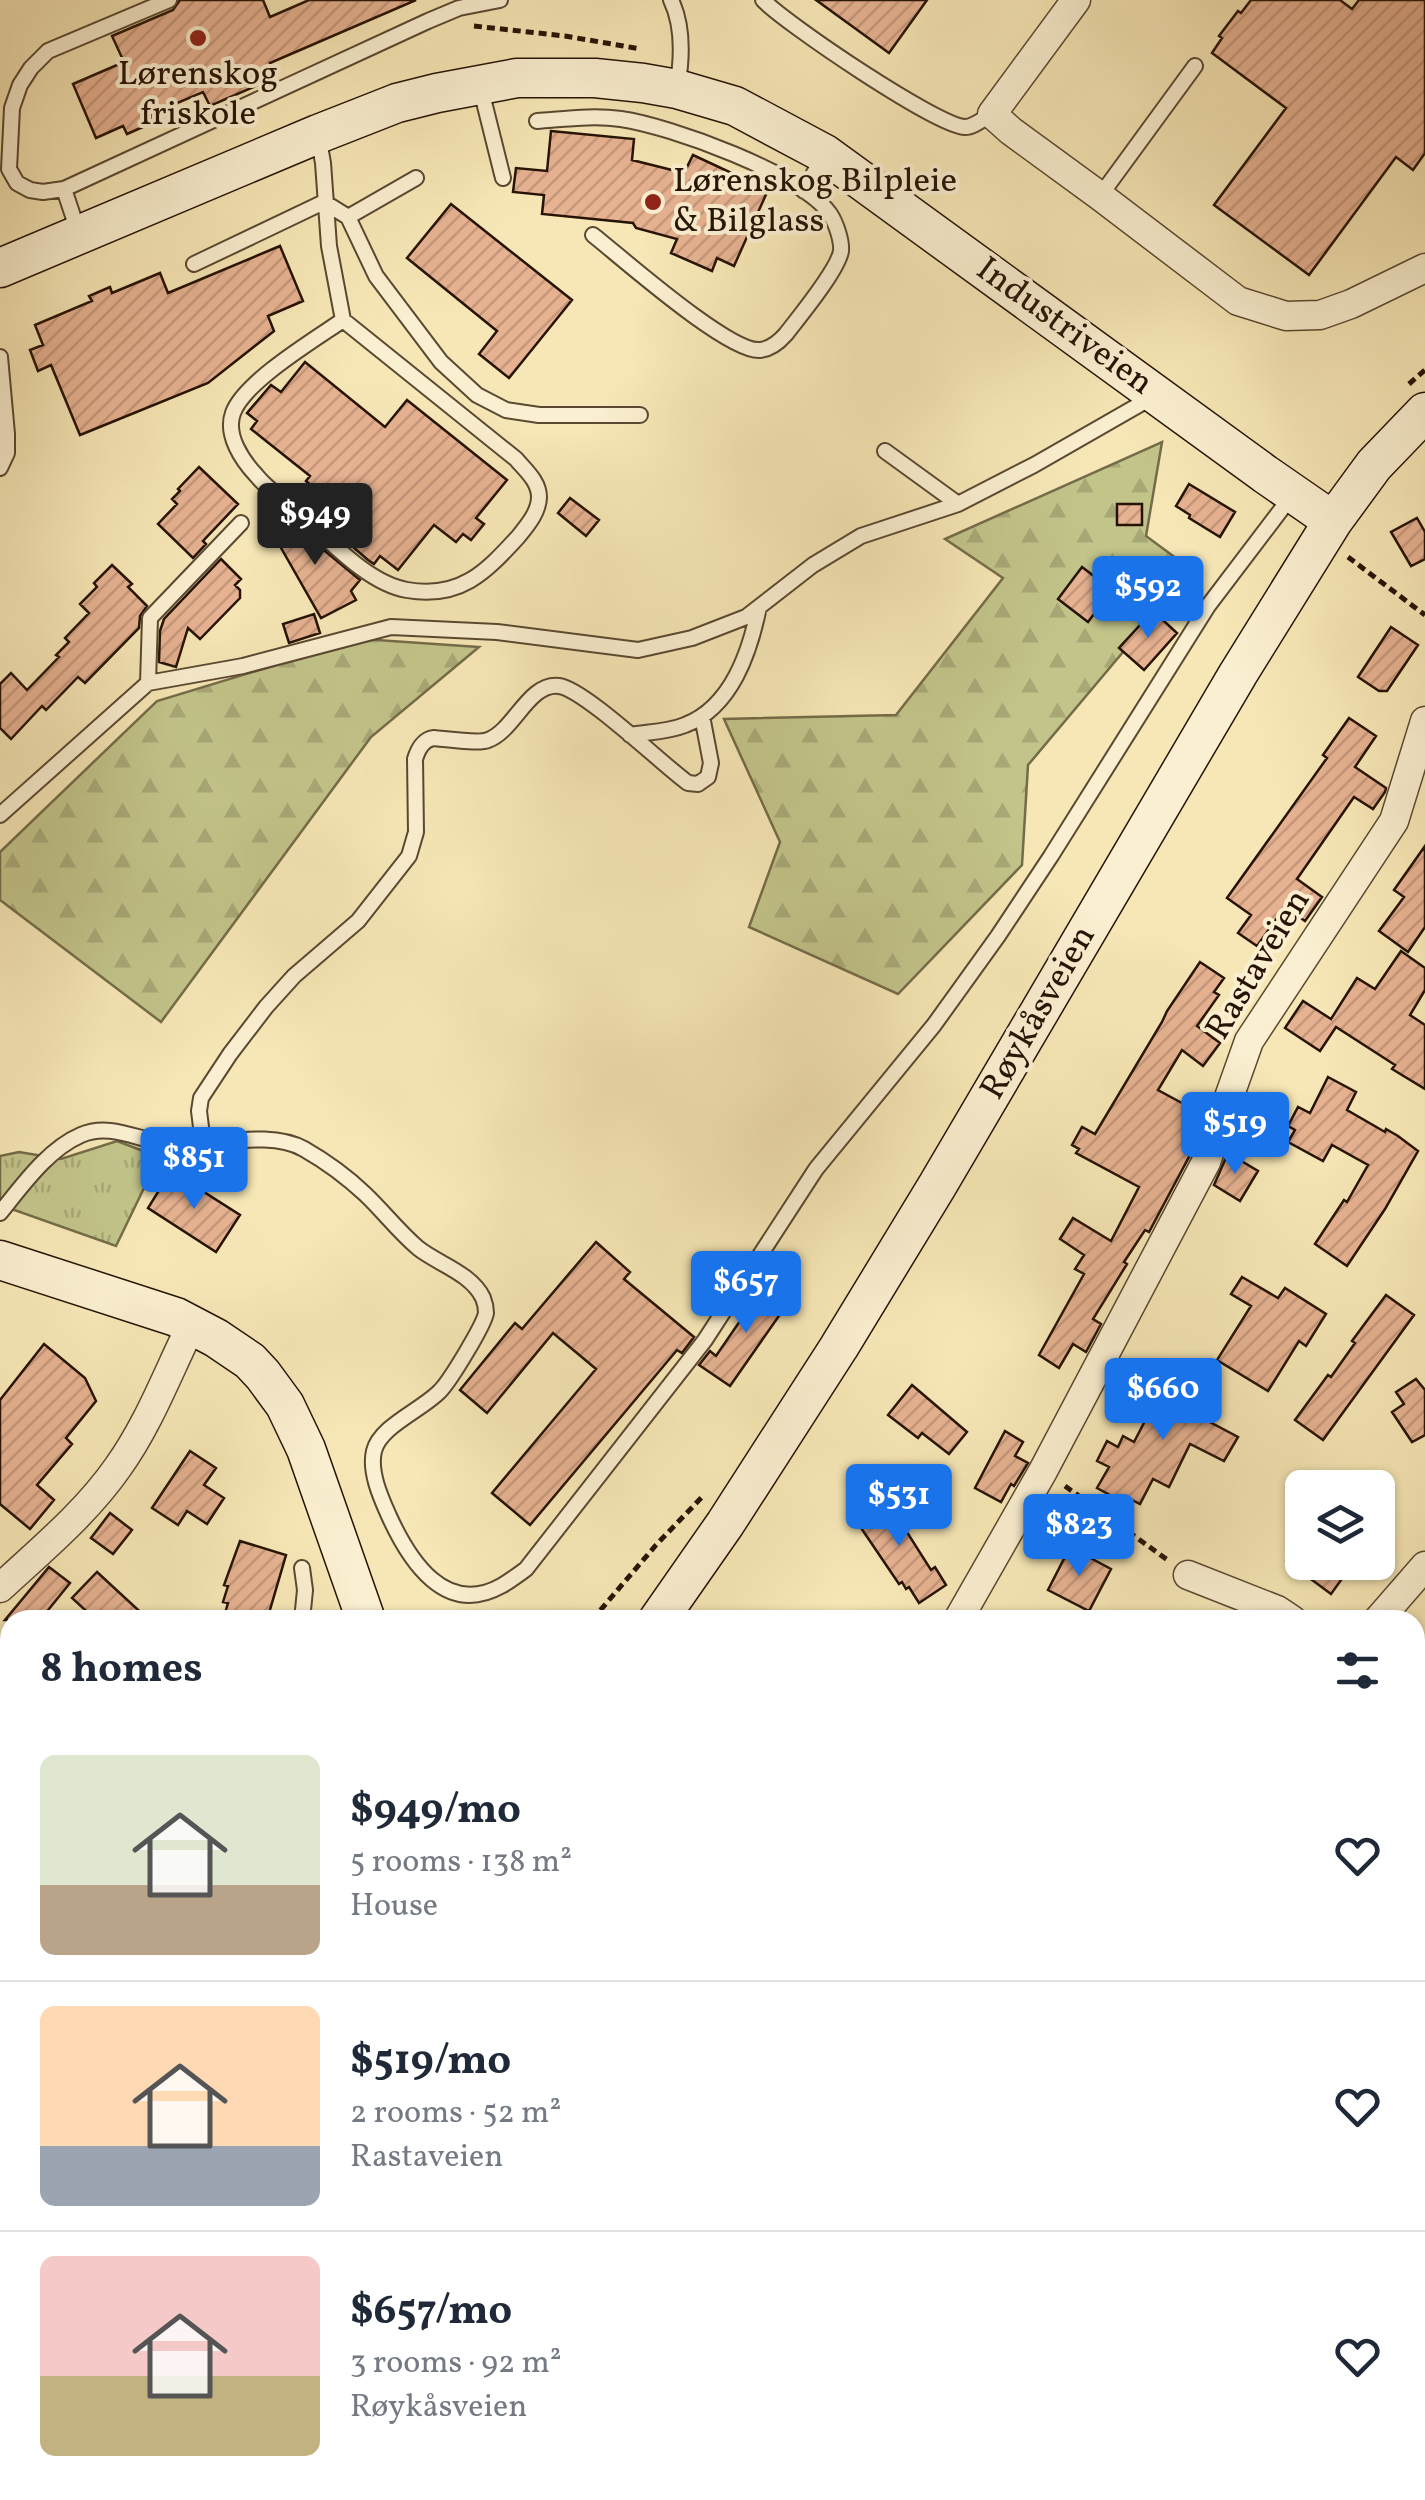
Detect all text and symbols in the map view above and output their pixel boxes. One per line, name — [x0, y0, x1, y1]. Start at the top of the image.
marker: Lørenskog friskole — [187, 27, 209, 49]
place label: Lørenskog friskole — [118, 51, 278, 139]
place label: Lørenskog Bilpleie & Bilglass — [673, 158, 957, 246]
marker: Lørenskog Bilpleie & Bilglass — [642, 191, 664, 213]
street label: Industriveien — [966, 246, 1162, 408]
pin: $949 — [256, 483, 374, 568]
text: $949 — [279, 493, 351, 537]
pin: $592 — [1089, 556, 1207, 641]
text: $592 — [1114, 566, 1182, 610]
street label: Rastaveien — [1195, 881, 1323, 1049]
street label: Røykåsveien — [970, 917, 1108, 1109]
pin: $519 — [1176, 1092, 1294, 1177]
text: $519 — [1203, 1102, 1267, 1146]
pin: $851 — [135, 1127, 253, 1212]
text: $851 — [163, 1137, 225, 1181]
pin: $657 — [687, 1251, 805, 1336]
text: $657 — [713, 1261, 779, 1305]
pin: $660 — [1104, 1358, 1222, 1443]
text: $660 — [1127, 1368, 1199, 1412]
pin: $531 — [840, 1464, 958, 1549]
map controls — [1285, 1470, 1395, 1580]
button: layers — [1285, 1470, 1395, 1580]
text: $531 — [868, 1474, 930, 1518]
pin: $823 — [1020, 1494, 1138, 1579]
text: $823 — [1045, 1504, 1113, 1548]
text: 8 homes — [40, 1641, 203, 1700]
icon: filters — [1330, 1643, 1385, 1698]
text: $949/mo — [350, 1782, 521, 1841]
icon: home — [120, 1795, 240, 1915]
icon: heart — [1330, 1828, 1385, 1883]
text: 5 rooms · 138 m² — [350, 1841, 572, 1885]
text: House — [350, 1885, 438, 1929]
text: $519/mo — [350, 2033, 511, 2092]
icon: home — [120, 2046, 240, 2166]
icon: heart — [1330, 2079, 1385, 2134]
text: 2 rooms · 52 m² — [350, 2092, 561, 2136]
text: Rastaveien — [350, 2136, 503, 2180]
text: $657/mo — [350, 2283, 512, 2342]
icon: home — [120, 2296, 240, 2416]
icon: heart — [1330, 2329, 1385, 2384]
text: 3 rooms · 92 m² — [350, 2342, 562, 2386]
text: Røykåsveien — [350, 2386, 527, 2430]

